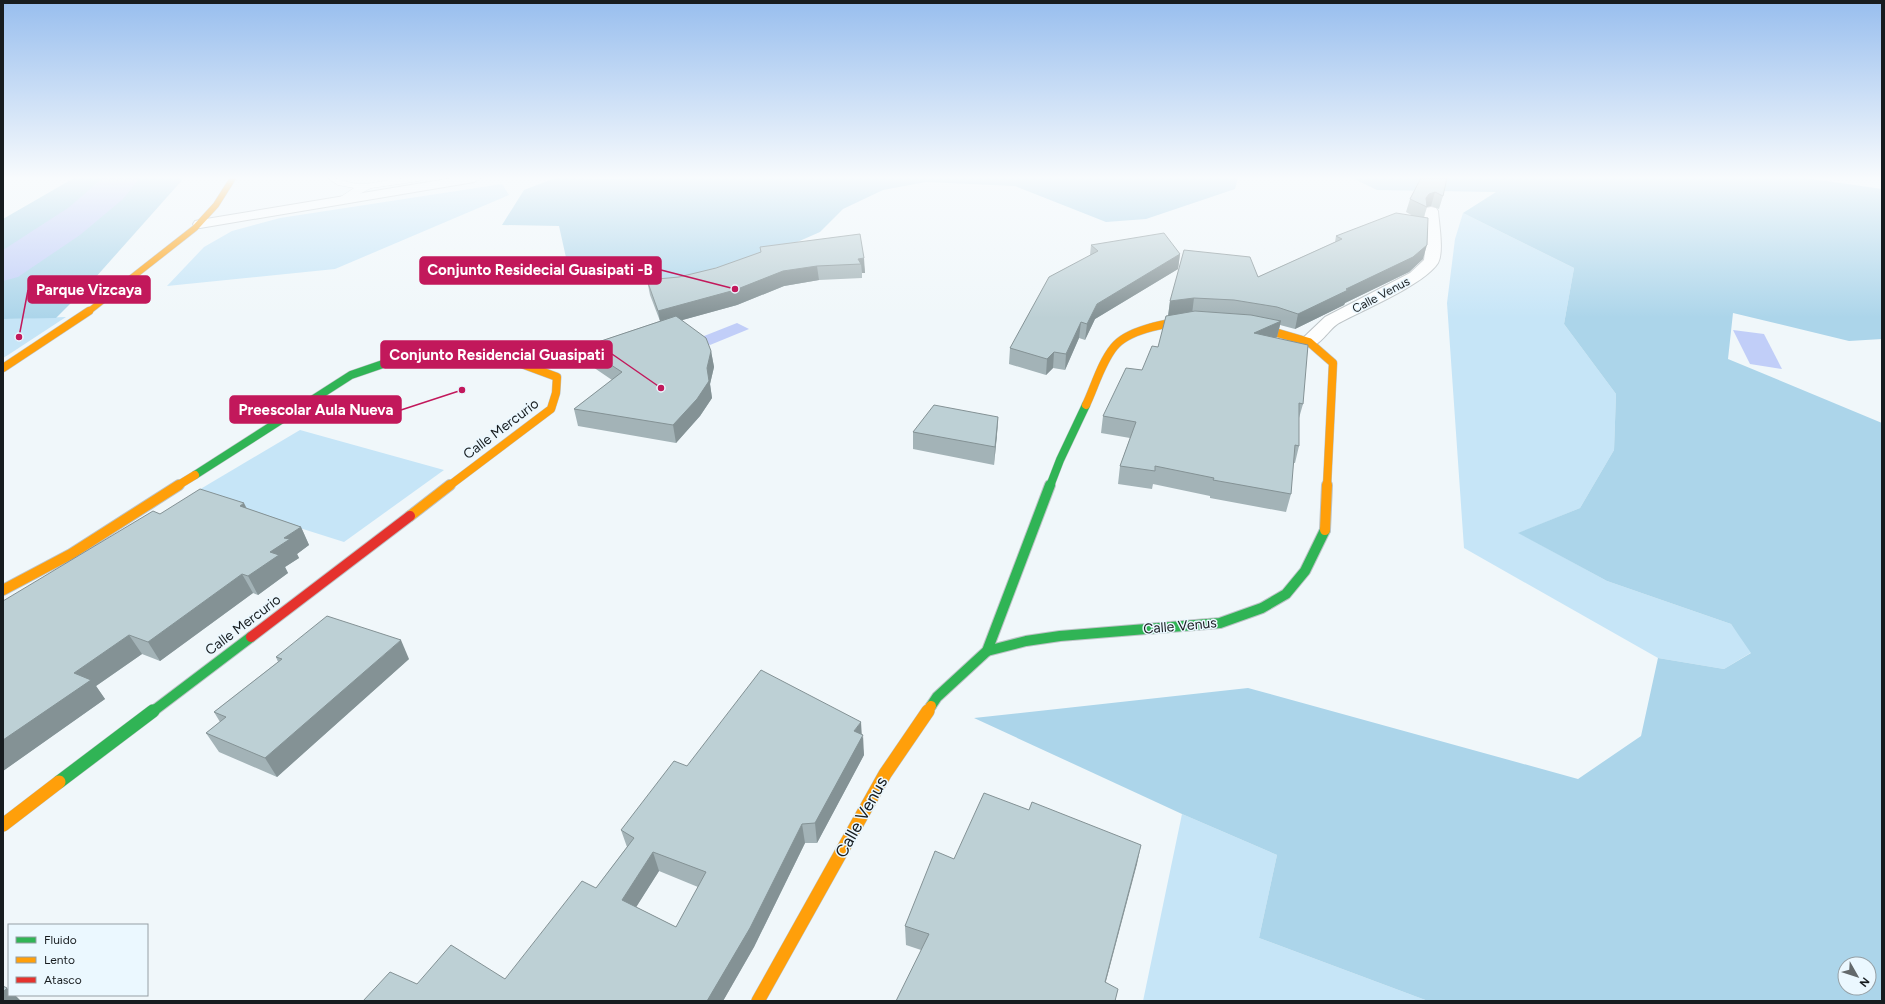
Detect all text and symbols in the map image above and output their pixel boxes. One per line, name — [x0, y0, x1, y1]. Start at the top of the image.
callout: Conjunto Residecial Guasipati -B — [420, 257, 661, 284]
text: Conjunto Residecial Guasipati -B — [427, 261, 653, 279]
street label: Calle Venus — [1350, 274, 1412, 316]
callout: Parque Vizcaya — [28, 276, 150, 303]
text: Parque Vizcaya — [36, 281, 142, 299]
callout: Conjunto Residencial Guasipati — [381, 341, 612, 368]
text: Conjunto Residencial Guasipati — [389, 346, 605, 364]
street label: Calle Mercurio — [460, 395, 542, 463]
callout: Preescolar Aula Nueva — [230, 396, 401, 423]
text: Preescolar Aula Nueva — [239, 401, 393, 419]
street label: Calle Mercurio — [202, 591, 284, 659]
street label: Calle Venus — [1143, 614, 1217, 638]
street label: Calle Venus — [831, 773, 891, 861]
legend — [8, 924, 148, 996]
text: Fluido — [44, 933, 77, 947]
text: Lento — [44, 953, 75, 967]
north arrow — [1837, 956, 1877, 996]
text: Atasco — [44, 973, 82, 987]
text: N — [1857, 975, 1872, 989]

